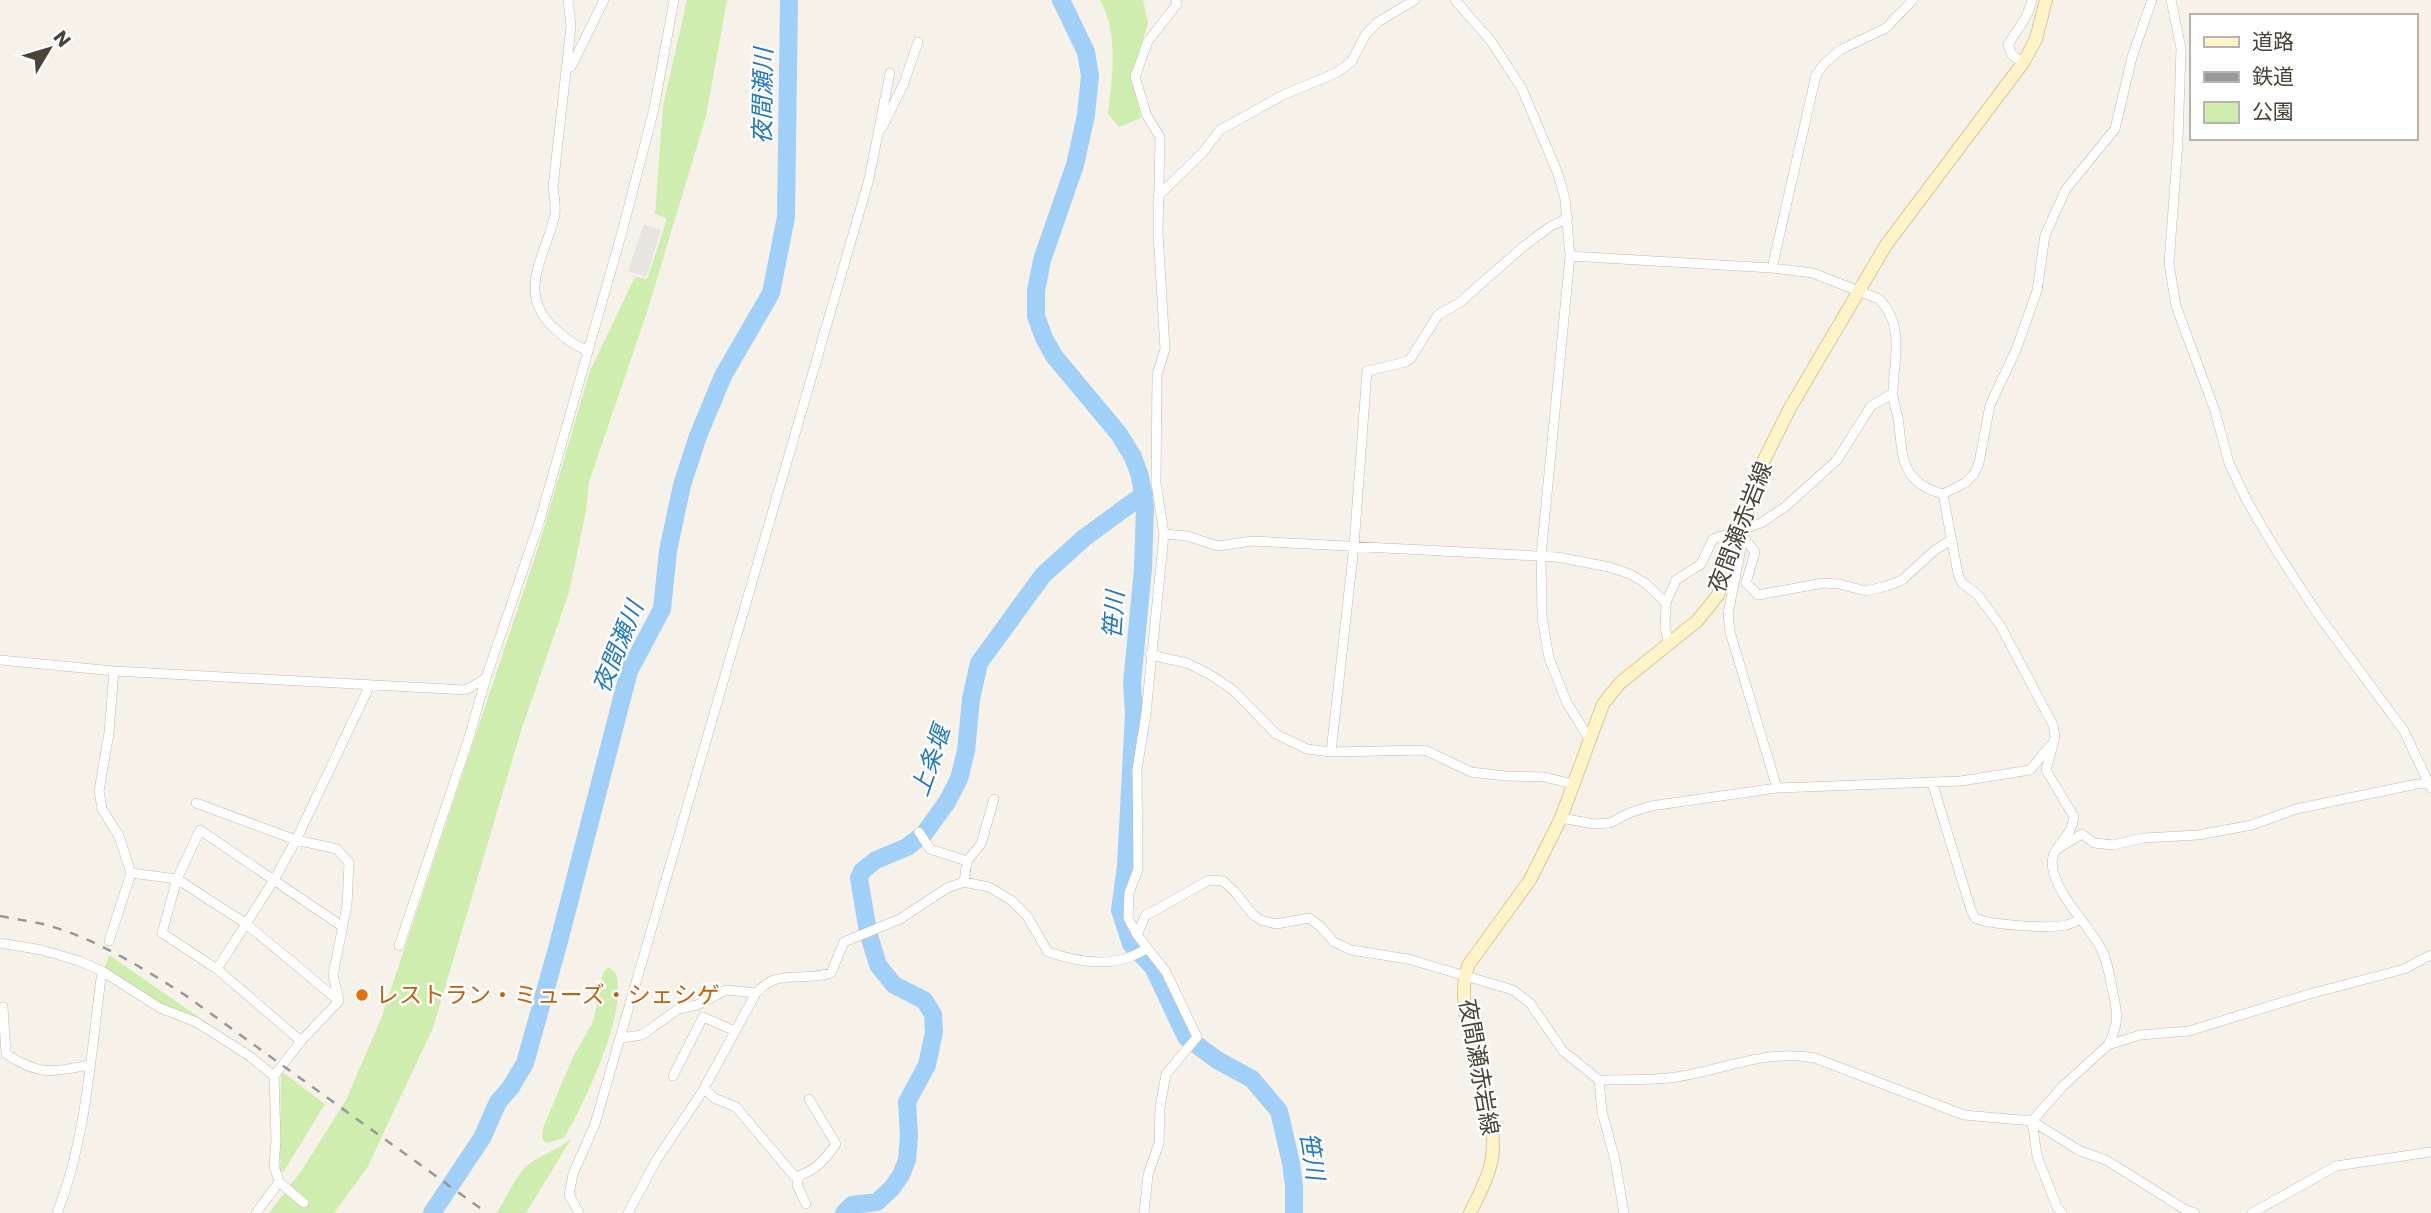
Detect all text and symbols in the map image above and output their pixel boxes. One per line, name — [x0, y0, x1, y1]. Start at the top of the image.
north arrow — [14, 14, 84, 84]
legend — [2190, 14, 2417, 140]
text: N — [47, 25, 77, 53]
text: 道路 — [2252, 27, 2294, 56]
water label: 夜間瀬川 — [745, 45, 780, 144]
text: 鉄道 — [2252, 62, 2294, 91]
text: 公園 — [2252, 97, 2294, 126]
street label: 夜間瀬赤岩線 — [1700, 457, 1780, 597]
water label: 笹川 — [1095, 587, 1132, 640]
water label: 夜間瀬川 — [584, 593, 652, 697]
water label: 上条堰 — [903, 718, 959, 800]
place label: レストラン・ミューズ・シェシゲ — [376, 979, 720, 1011]
marker: レストラン・ミューズ・シェシゲ — [354, 987, 370, 1003]
street label: 夜間瀬赤岩線 — [1451, 996, 1507, 1138]
water label: 笹川 — [1292, 1130, 1333, 1185]

